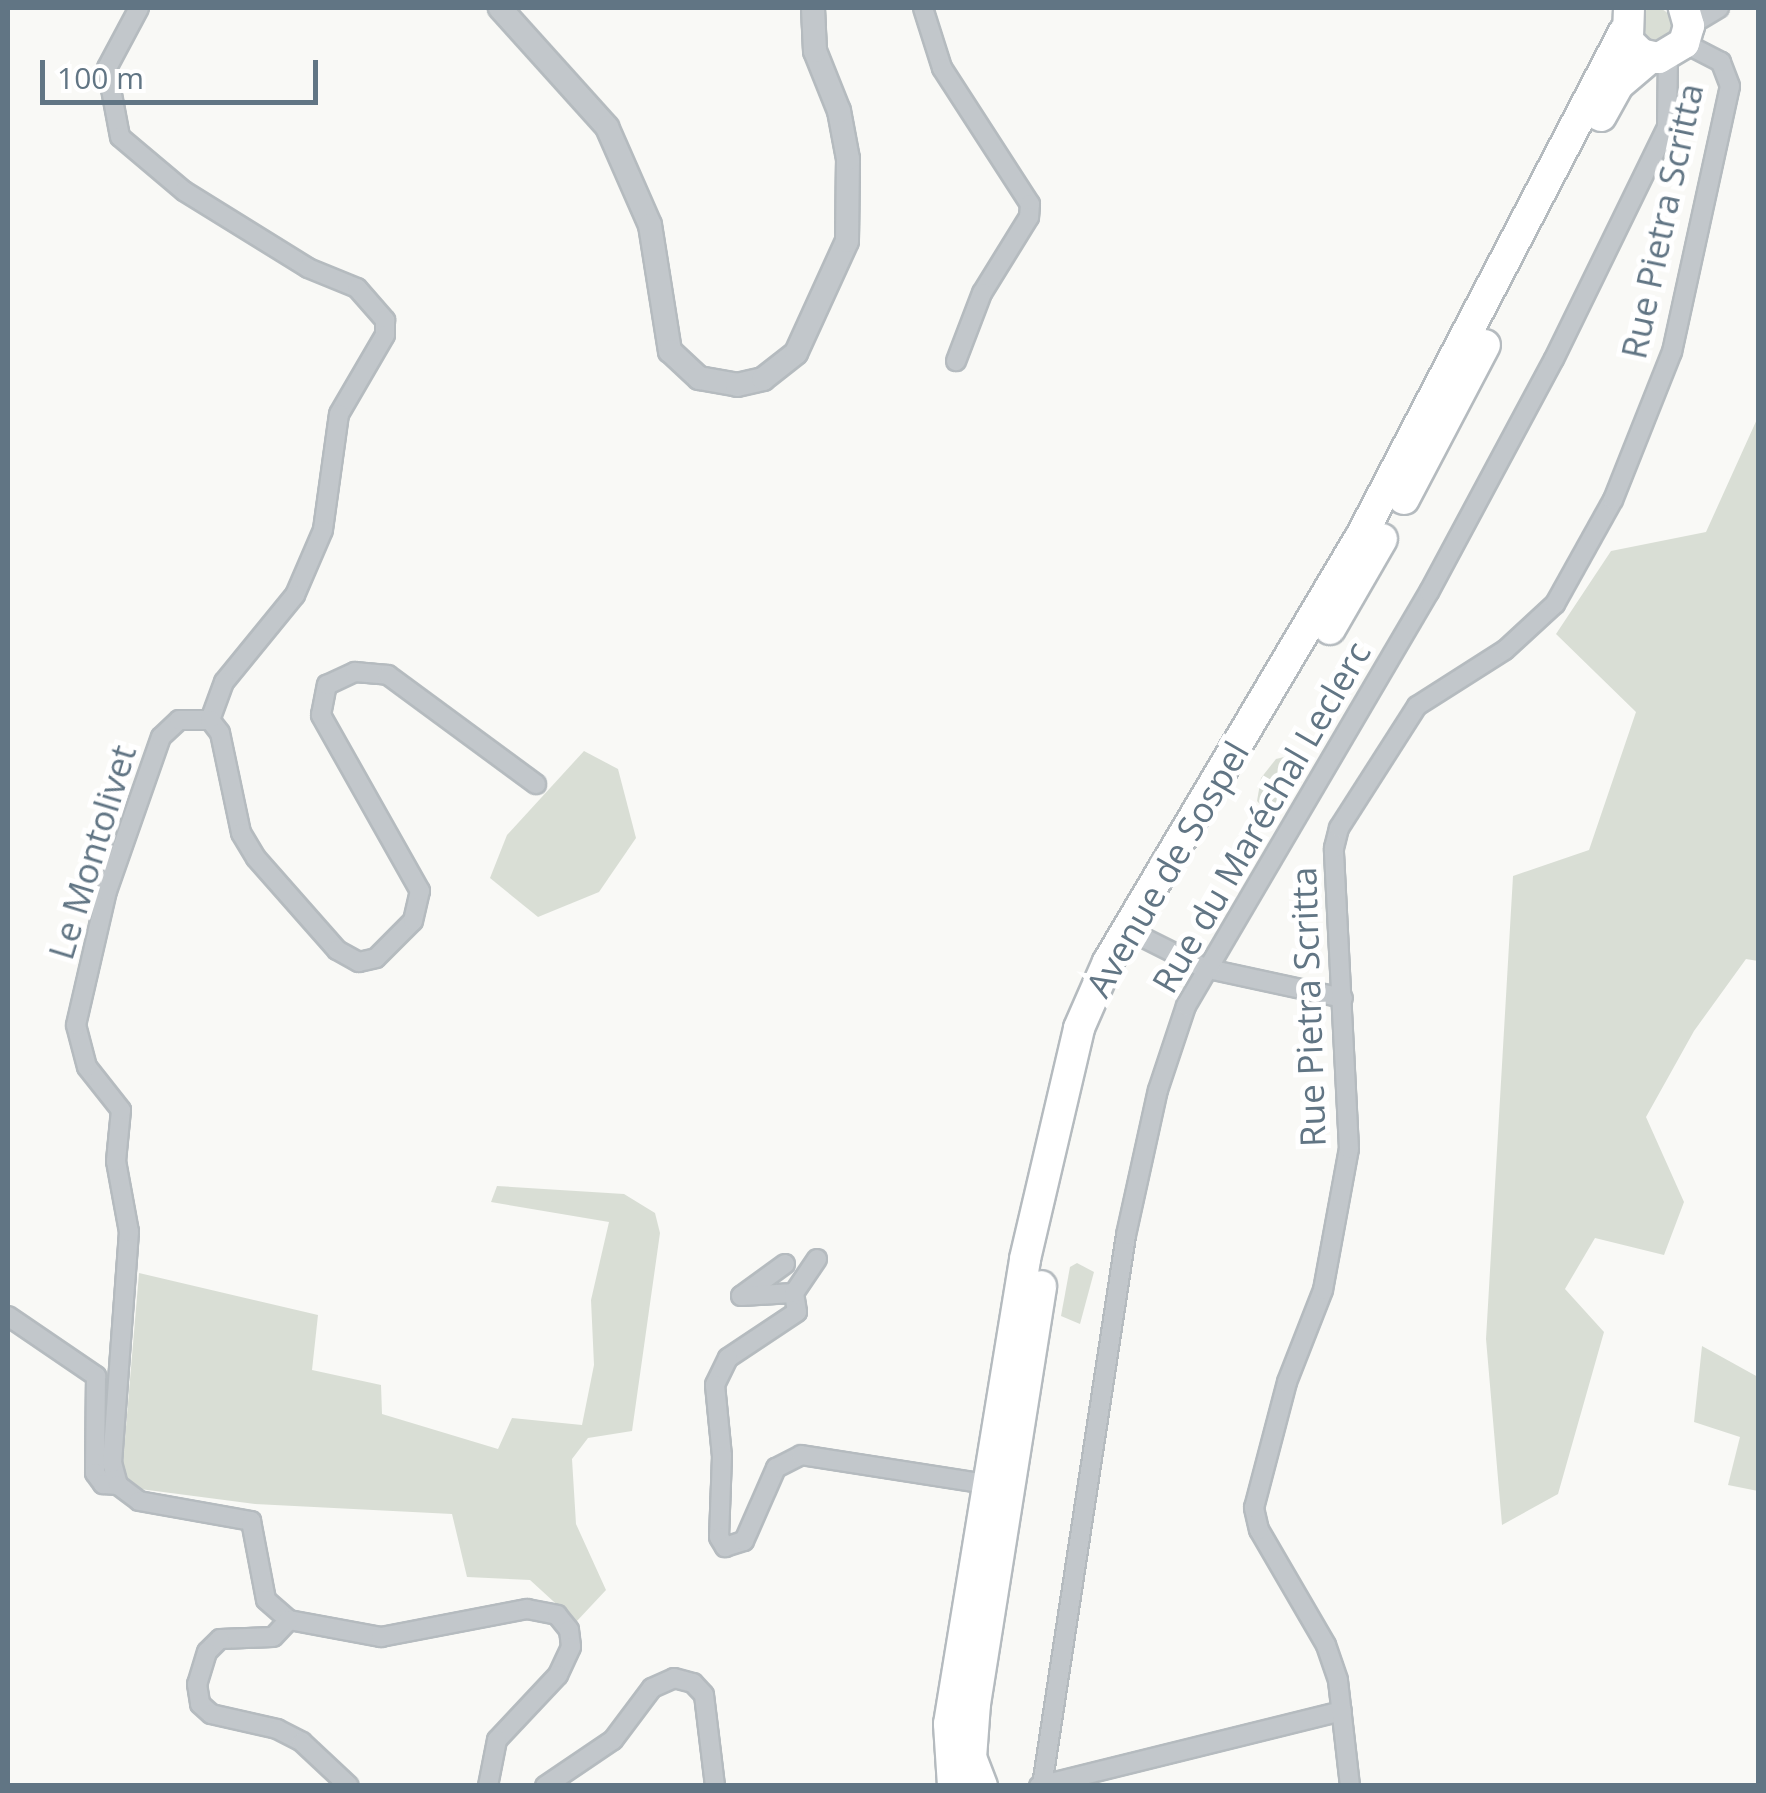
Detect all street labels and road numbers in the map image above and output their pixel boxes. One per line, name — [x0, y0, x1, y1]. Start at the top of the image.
street label: Rue Pietra Scritta — [1612, 80, 1712, 362]
street label: Rue du Maréchal Leclerc — [1143, 634, 1379, 1000]
street label: Avenue de Sospel — [1077, 734, 1257, 1004]
street label: Le Montolivet — [39, 740, 145, 964]
street label: Rue Pietra Scritta — [1282, 866, 1334, 1148]

